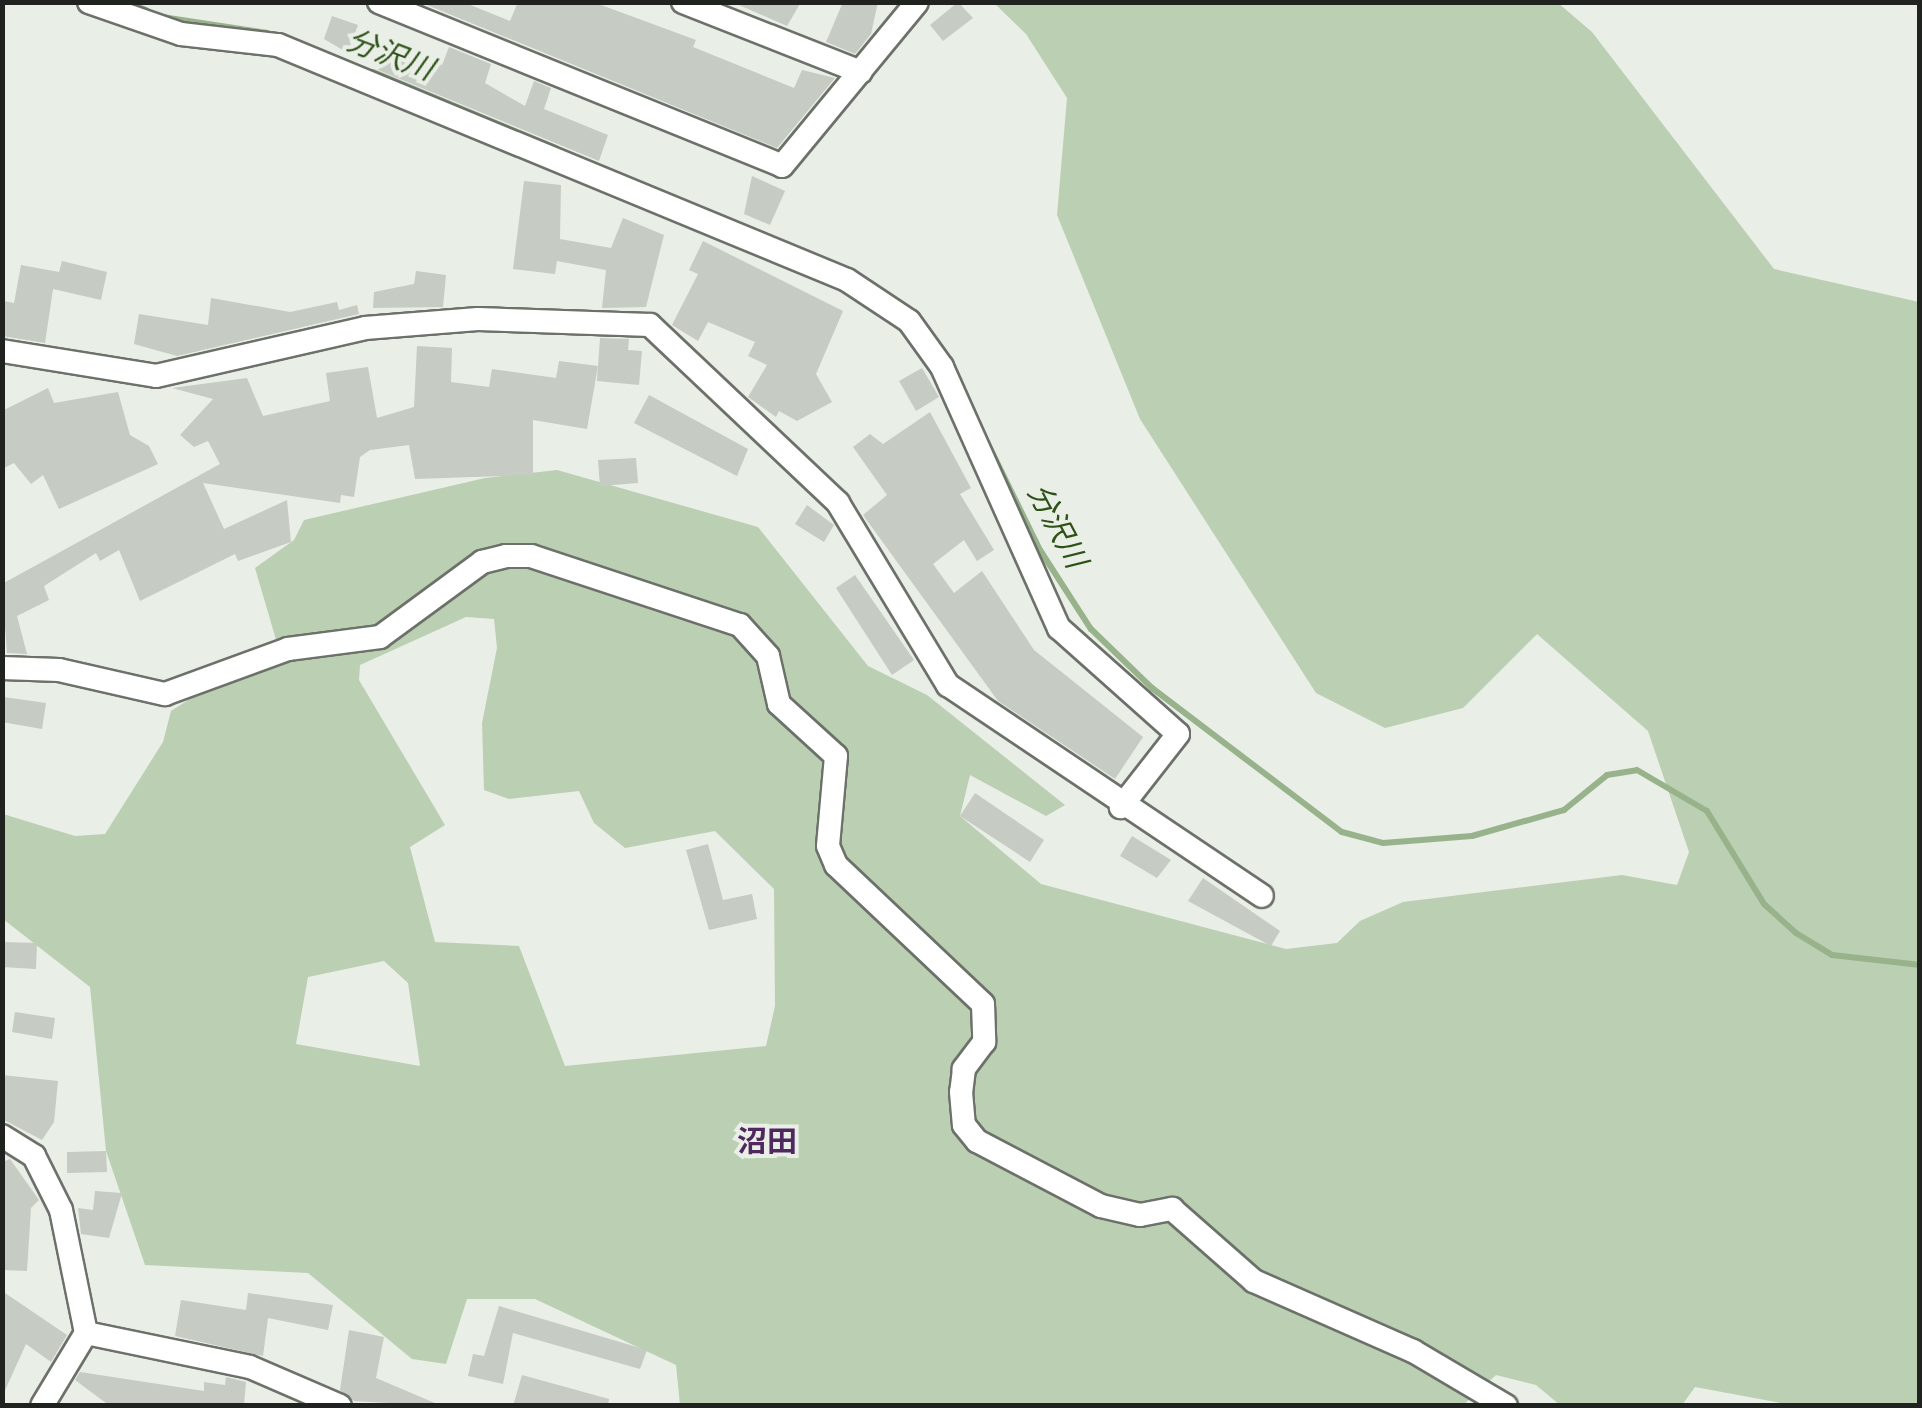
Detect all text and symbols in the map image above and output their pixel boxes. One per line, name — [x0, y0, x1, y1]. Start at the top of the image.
water label: 分沢川 — [342, 22, 438, 88]
water label: 分沢川 — [1020, 478, 1094, 574]
district label: 沼田 — [737, 1124, 797, 1160]

